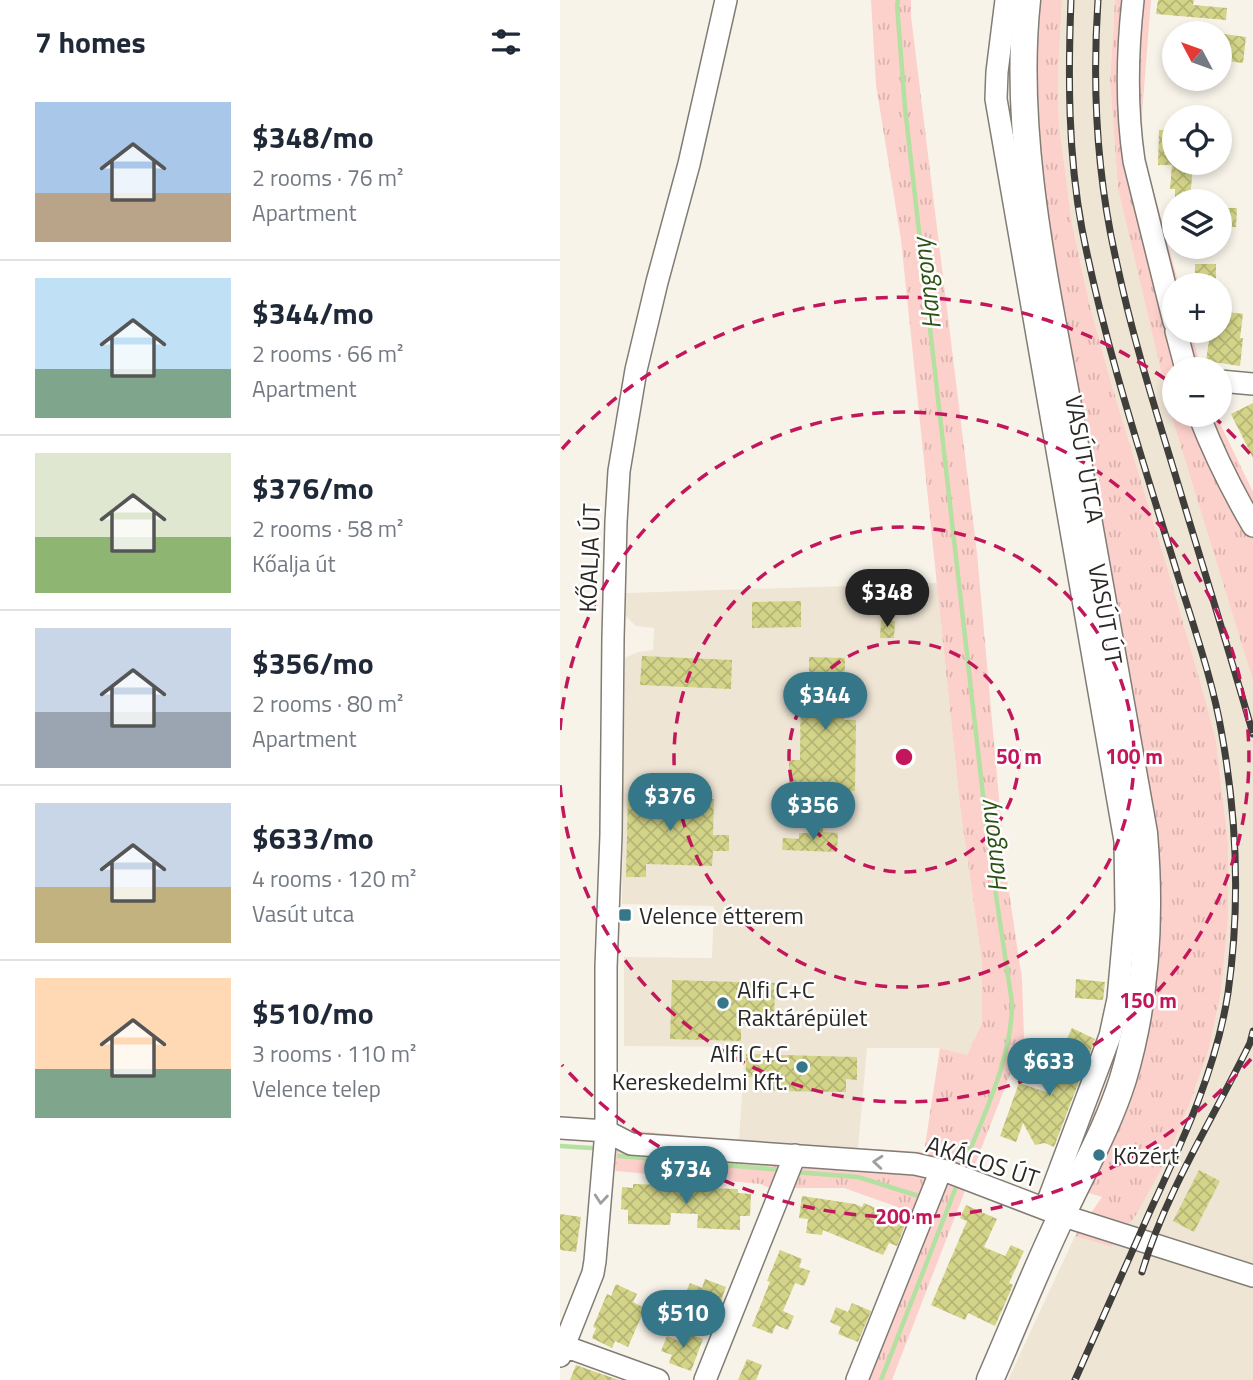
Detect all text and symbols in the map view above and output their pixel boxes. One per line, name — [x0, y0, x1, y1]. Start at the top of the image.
text: 7 homes — [35, 19, 146, 65]
north arrow — [1162, 21, 1232, 91]
map controls — [1162, 21, 1232, 427]
icon: filters — [487, 23, 525, 61]
button: locate — [1162, 105, 1232, 175]
text: $348/mo — [252, 114, 374, 160]
icon: home — [91, 130, 175, 214]
text: 2 rooms · 76 m² — [252, 160, 403, 195]
button: layers — [1162, 189, 1232, 259]
text: Apartment — [252, 195, 357, 230]
water label: Hangony — [901, 233, 951, 332]
button: + — [1162, 273, 1232, 343]
text: $344/mo — [252, 290, 374, 336]
icon: home — [91, 306, 175, 390]
text: 2 rooms · 66 m² — [252, 336, 403, 371]
button: − — [1162, 357, 1232, 427]
text: Apartment — [252, 371, 357, 406]
street label: VASÚT UTCA — [1056, 392, 1114, 526]
text: $376/mo — [252, 465, 374, 511]
icon: home — [91, 481, 175, 565]
street label: KŐALJA ÚT — [569, 502, 609, 613]
text: 2 rooms · 58 m² — [252, 511, 403, 546]
text: Kőalja út — [252, 546, 336, 581]
street label: VASÚT ÚT — [1079, 561, 1133, 668]
pin: $348 — [846, 570, 928, 629]
text: $348 — [861, 574, 913, 609]
text: $356/mo — [252, 640, 374, 686]
icon: home — [91, 656, 175, 740]
pin: $344 — [784, 672, 866, 732]
text: $344 — [799, 677, 851, 712]
text: 2 rooms · 80 m² — [252, 686, 403, 721]
text: Apartment — [252, 721, 357, 756]
text: 50 m — [996, 740, 1042, 772]
text: 100 m — [1105, 740, 1163, 772]
centre of rings — [892, 745, 916, 769]
pin: $376 — [629, 774, 711, 833]
text: $376 — [644, 778, 696, 813]
pin: $356 — [772, 782, 854, 842]
text: $356 — [787, 787, 839, 822]
water label: Hangony — [967, 796, 1017, 895]
text: $633/mo — [252, 815, 374, 861]
icon: home — [91, 831, 175, 915]
text: 4 rooms · 120 m² — [252, 861, 416, 896]
text: Vasút utca — [252, 896, 354, 931]
place label: Velence étterem — [639, 897, 804, 933]
marker: Velence étterem — [617, 907, 633, 923]
place label: Alfi C+C Raktárépület — [737, 971, 868, 1035]
text: 150 m — [1119, 984, 1177, 1016]
text: $510/mo — [252, 990, 374, 1036]
marker: Alfi C+C Raktárépület — [715, 995, 731, 1011]
icon: home — [91, 1006, 175, 1090]
place label: Alfi C+C Kereskedelmi Kft. — [612, 1035, 788, 1099]
text: 3 rooms · 110 m² — [252, 1036, 416, 1071]
pin: $633 — [1008, 1038, 1090, 1098]
text: $633 — [1023, 1043, 1075, 1078]
marker: Alfi C+C Kereskedelmi Kft. — [794, 1059, 810, 1075]
text: Velence telep — [252, 1071, 381, 1106]
street label: AKÁCOS ÚT — [922, 1126, 1045, 1196]
place label: Közért — [1113, 1137, 1179, 1173]
pin: $734 — [645, 1146, 727, 1206]
marker: Közért — [1091, 1147, 1107, 1163]
text: $734 — [660, 1151, 712, 1186]
one-way arrow — [873, 1155, 884, 1170]
one-way arrow — [594, 1194, 609, 1205]
text: 200 m — [875, 1200, 933, 1232]
pin: $510 — [642, 1290, 724, 1350]
text: $510 — [657, 1295, 709, 1330]

